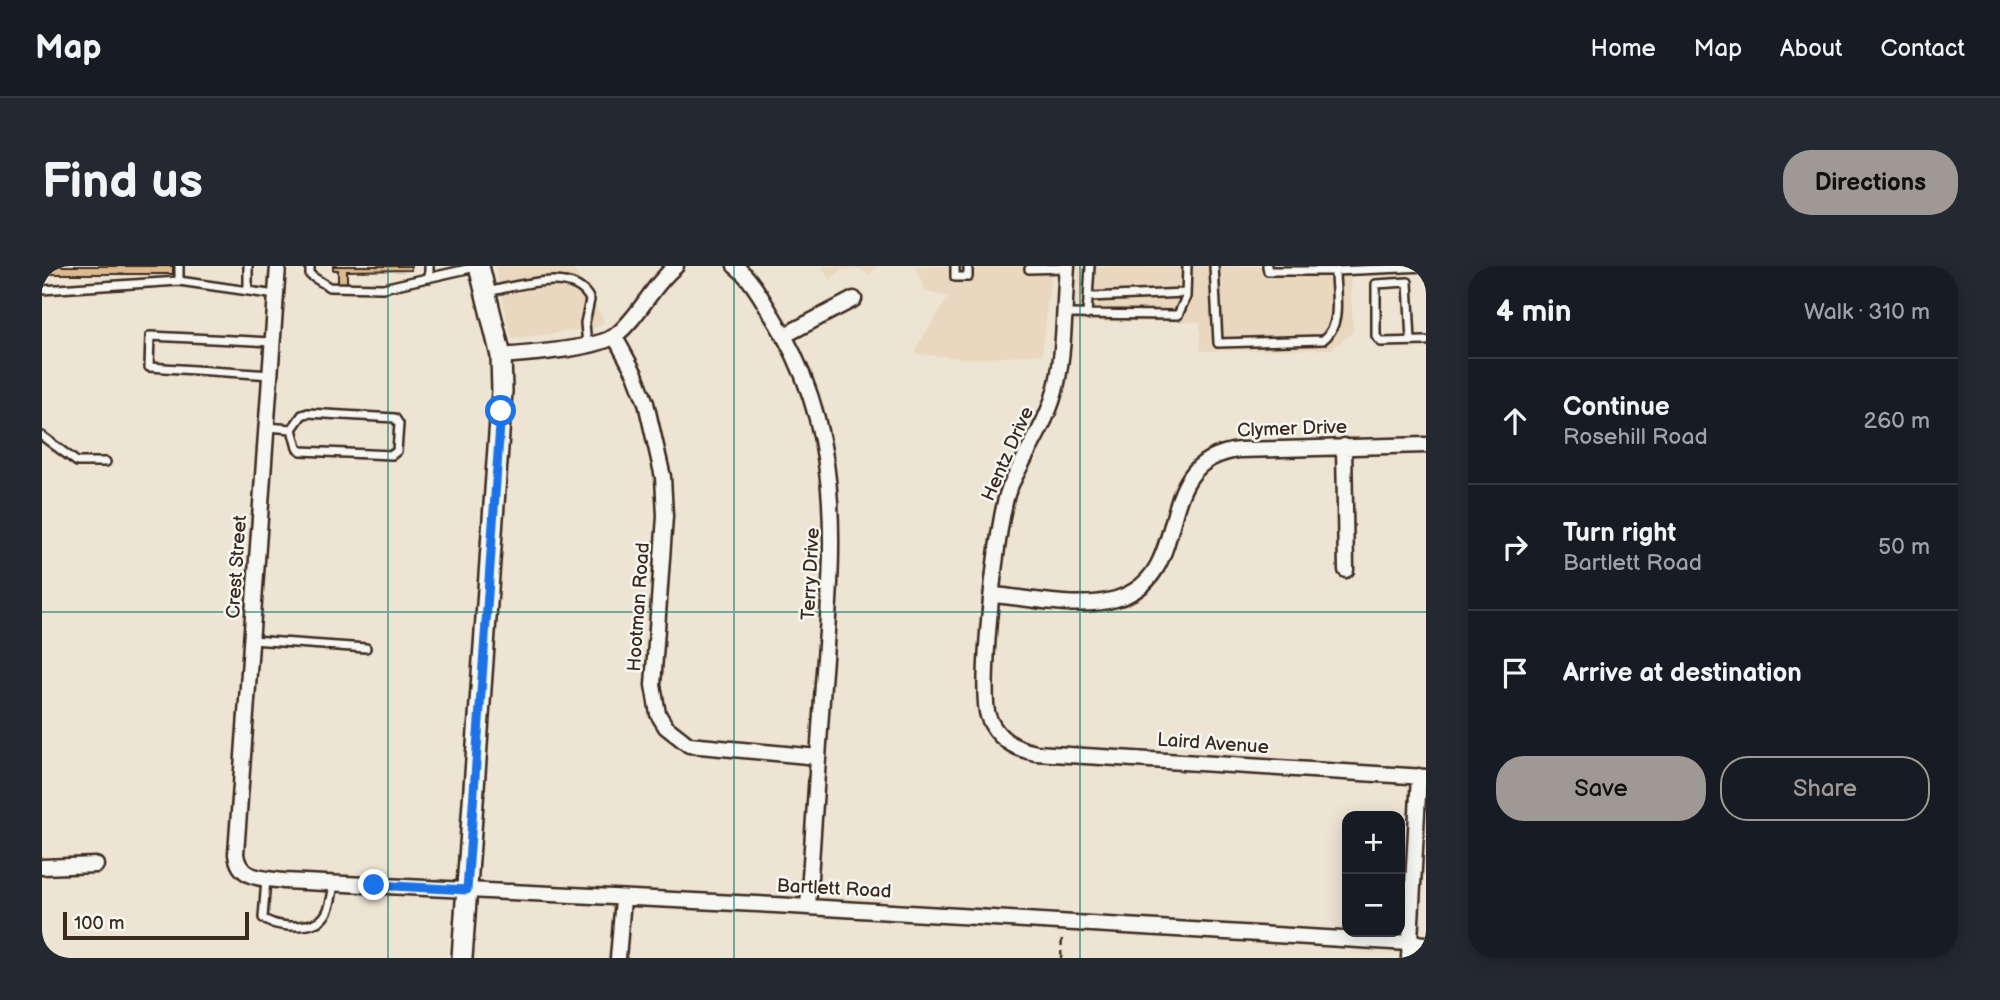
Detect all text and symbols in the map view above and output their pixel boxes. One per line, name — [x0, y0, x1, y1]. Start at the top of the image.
text: Map — [35, 28, 101, 68]
text: Home — [1591, 34, 1656, 63]
text: Map — [1694, 34, 1742, 63]
text: About — [1780, 34, 1842, 63]
text: Contact — [1880, 34, 1965, 63]
button: Directions — [1783, 150, 1958, 215]
text: Find us — [42, 153, 203, 212]
text: 4 min — [1496, 294, 1571, 330]
text: Walk · 310 m — [1804, 298, 1930, 326]
text: Continue — [1563, 392, 1670, 423]
route start — [485, 395, 516, 426]
icon: ahead — [1496, 402, 1534, 440]
street label: Hentz Drive — [977, 403, 1039, 505]
text: 260 m — [1864, 407, 1930, 435]
street label: Clymer Drive — [1237, 416, 1347, 442]
text: Rosehill Road — [1563, 423, 1708, 451]
street label: Crest Street — [222, 514, 252, 619]
text: Turn right — [1563, 518, 1676, 549]
street label: Terry Drive — [797, 527, 825, 621]
icon: right — [1496, 528, 1534, 566]
text: 50 m — [1878, 533, 1930, 561]
street label: Hootman Road — [623, 542, 655, 672]
text: Bartlett Road — [1563, 549, 1702, 577]
icon: arrive — [1496, 654, 1534, 692]
text: Arrive at destination — [1563, 658, 1802, 689]
street label: Laird Avenue — [1156, 729, 1270, 759]
button: Save — [1496, 756, 1706, 821]
button: Share — [1720, 756, 1930, 821]
map controls — [1342, 811, 1405, 937]
button: + — [1342, 811, 1405, 874]
route end — [358, 869, 389, 900]
button: − — [1342, 874, 1405, 937]
street label: Bartlett Road — [776, 875, 892, 903]
scale bar — [63, 909, 248, 941]
text: 100 m — [74, 912, 125, 935]

